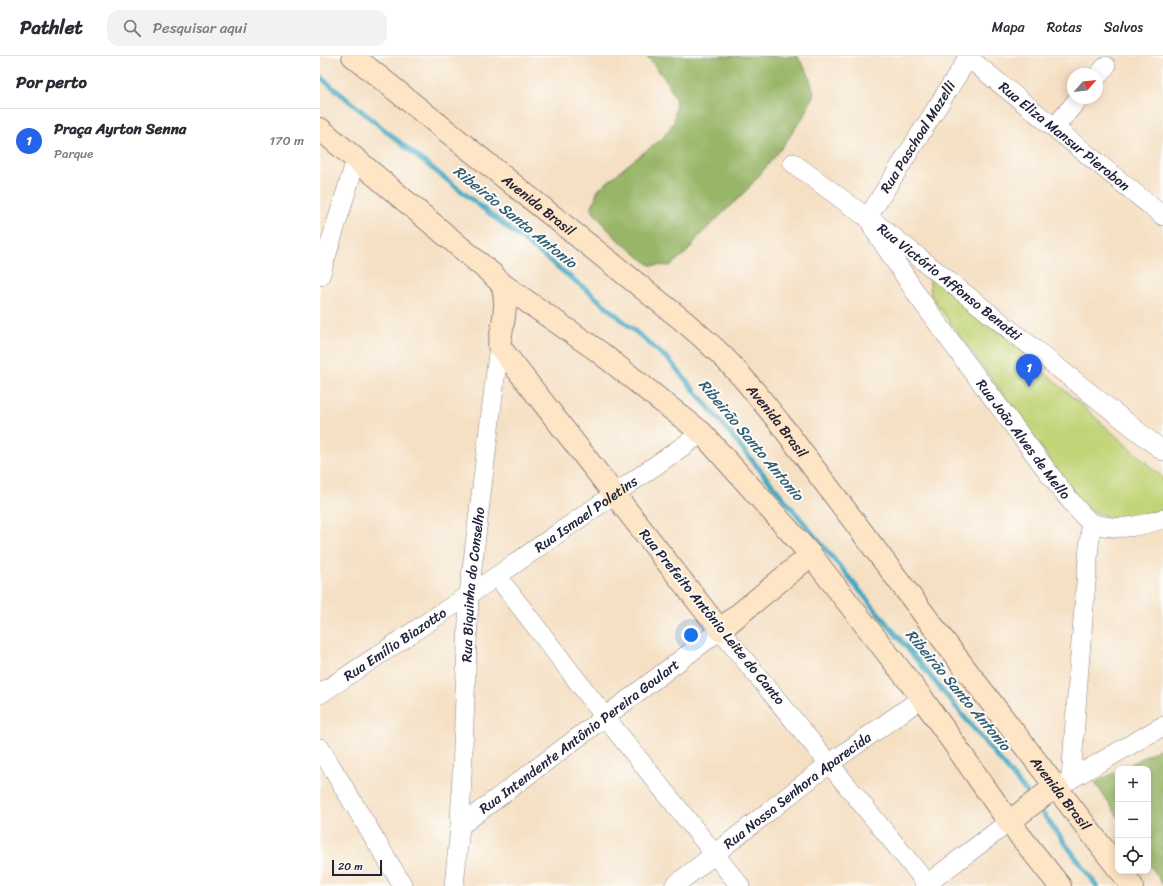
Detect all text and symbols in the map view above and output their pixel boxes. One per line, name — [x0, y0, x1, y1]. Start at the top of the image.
search box — [107, 10, 387, 46]
text: Pathlet — [20, 11, 83, 44]
text: Pesquisar aqui — [153, 15, 247, 41]
text: Mapa — [992, 15, 1025, 40]
text: Rotas — [1047, 15, 1082, 40]
text: Salvos — [1104, 15, 1143, 40]
icon: search — [121, 17, 143, 39]
text: Por perto — [16, 67, 87, 97]
north arrow — [1067, 68, 1103, 104]
street label: Rua Paschoal Mazelli — [873, 75, 963, 198]
street label: Rua Eliza Mansur Pierobon — [993, 75, 1136, 198]
text: Praça Ayrton Senna — [54, 116, 186, 142]
text: 1 — [26, 129, 32, 152]
text: 170 m — [269, 129, 304, 152]
text: Parque — [54, 142, 93, 165]
water label: Ribeirão Santo Antonio — [447, 159, 584, 276]
street label: Avenida Brasil — [496, 167, 582, 243]
street label: Rua Victório Affonso Benatti — [872, 216, 1028, 348]
pin: 1 — [1016, 354, 1042, 387]
water label: Ribeirão Santo Antonio — [692, 373, 811, 508]
street label: Rua João Alves de Mello — [970, 373, 1077, 505]
street label: Avenida Brasil — [740, 377, 815, 464]
street label: Rua Ismael Poletins — [529, 469, 643, 559]
street label: Rua Biquinha do Conselho — [454, 506, 492, 663]
street label: Rua Prefeito Antônio Leite do Canto — [633, 523, 791, 711]
street label: Rua Emílio Biazotto — [338, 600, 452, 688]
water label: Ribeirão Santo Antonio — [899, 623, 1018, 758]
your location — [681, 625, 701, 645]
street label: Rua Intendente Antônio Pereira Goulart — [473, 652, 685, 820]
street label: Rua Nossa Senhora Aparecida — [718, 725, 877, 855]
street label: Avenida Brasil — [1023, 750, 1098, 837]
map controls — [1115, 766, 1151, 874]
button: + — [1115, 766, 1151, 802]
button: − — [1115, 802, 1151, 838]
button: locate — [1115, 838, 1151, 874]
text: 20 m — [338, 857, 363, 876]
scale bar — [332, 858, 382, 877]

